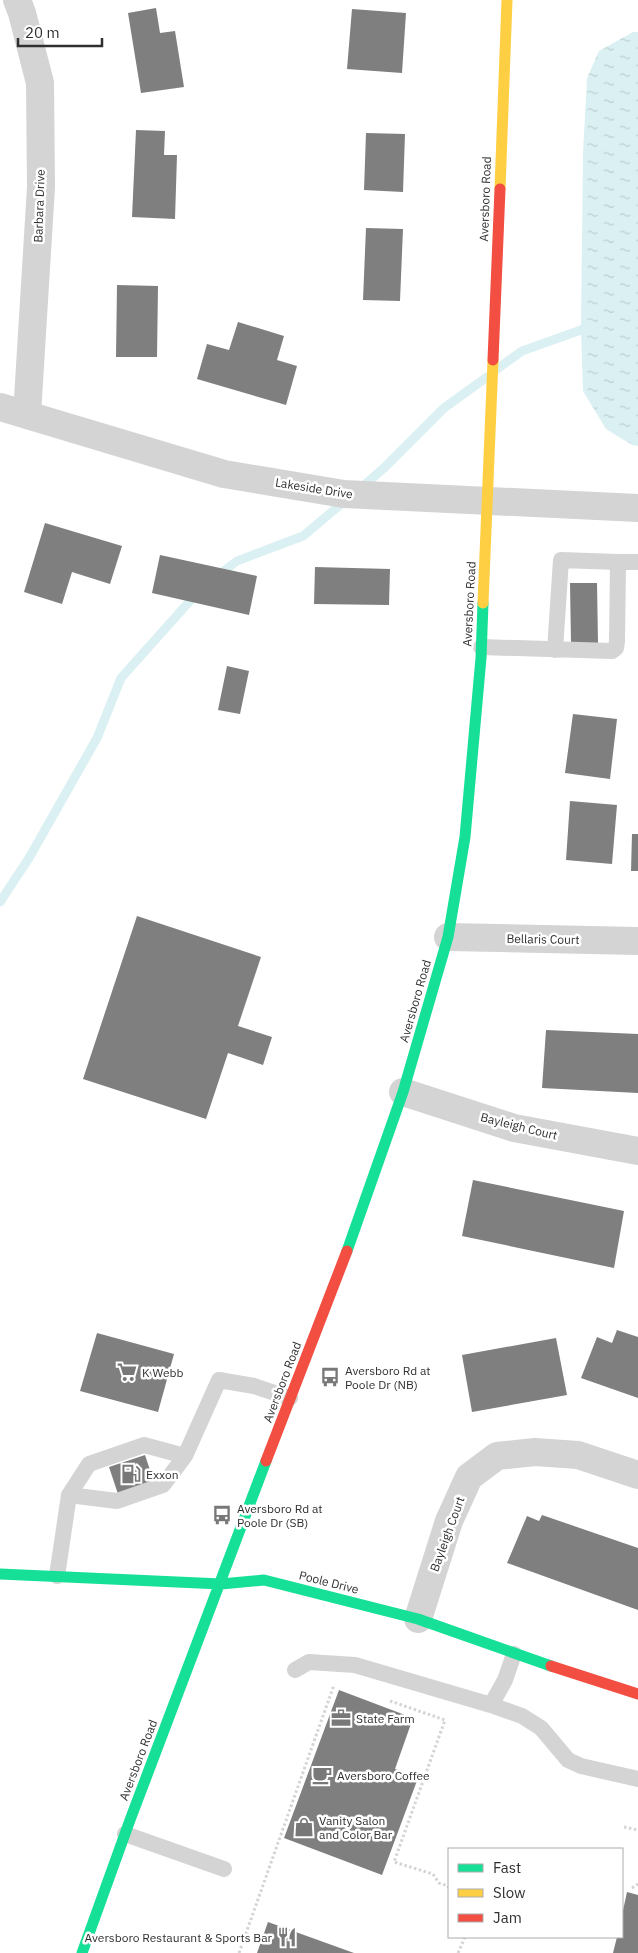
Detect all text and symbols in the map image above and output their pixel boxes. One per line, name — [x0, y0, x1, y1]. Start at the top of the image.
scale bar — [18, 15, 101, 47]
text: 20 m — [25, 23, 60, 42]
street label: Aversboro Road — [476, 156, 494, 242]
street label: Barbara Drive — [30, 169, 48, 243]
street label: Lakeside Drive — [274, 474, 354, 502]
street label: Aversboro Road — [459, 561, 479, 647]
street label: Bellaris Court — [506, 931, 580, 947]
street label: Aversboro Road — [396, 958, 434, 1044]
street label: Bayleigh Court — [479, 1109, 559, 1143]
street label: Aversboro Road — [260, 1340, 304, 1424]
supermarket icon: K Webb — [116, 1361, 138, 1383]
place label: Aversboro Rd at Poole Dr (NB) — [345, 1363, 431, 1392]
place label: K Webb — [142, 1365, 184, 1380]
bus stop icon: Aversboro Rd at Poole Dr (NB) — [319, 1366, 341, 1388]
fuel station icon: Exxon — [120, 1463, 142, 1485]
place label: Exxon — [146, 1467, 179, 1482]
street label: Bayleigh Court — [426, 1494, 468, 1574]
place label: Aversboro Rd at Poole Dr (SB) — [237, 1501, 323, 1530]
bus stop icon: Aversboro Rd at Poole Dr (SB) — [211, 1504, 233, 1526]
street label: Poole Drive — [298, 1567, 361, 1597]
office icon: State Farm — [330, 1707, 352, 1729]
place label: State Farm — [356, 1711, 415, 1726]
street label: Aversboro Road — [116, 1718, 160, 1802]
cafe icon: Aversboro Coffee — [311, 1764, 333, 1786]
place label: Aversboro Coffee — [337, 1768, 430, 1783]
place label: Vanity Salon and Color Bar — [319, 1813, 393, 1842]
shop icon: Vanity Salon and Color Bar — [293, 1816, 315, 1838]
legend — [448, 1848, 623, 1938]
text: Fast — [493, 1858, 521, 1877]
text: Slow — [493, 1883, 526, 1902]
text: Jam — [493, 1908, 522, 1927]
restaurant icon: Aversboro Restaurant & Sports Bar — [276, 1926, 298, 1948]
place label: Aversboro Restaurant & Sports Bar — [85, 1930, 273, 1945]

